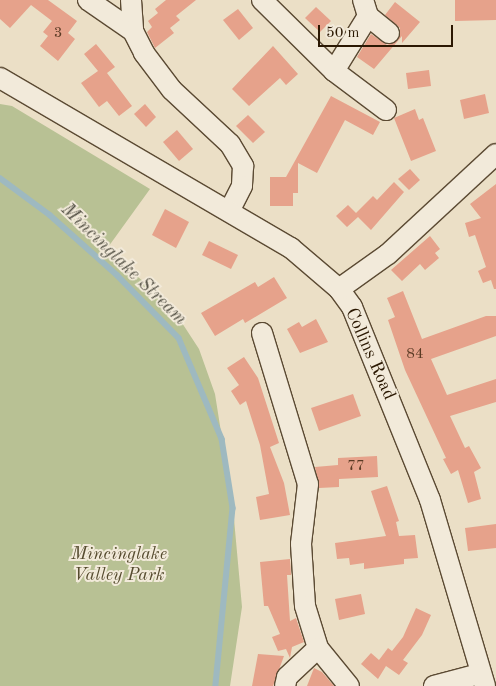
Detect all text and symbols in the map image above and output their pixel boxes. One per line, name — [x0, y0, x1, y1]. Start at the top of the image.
scale bar — [321, 15, 456, 47]
house number: 3 — [54, 25, 62, 43]
text: 50 m — [326, 26, 360, 41]
water label: Mincinglake Stream — [55, 199, 191, 331]
street label: Collins Road — [340, 305, 400, 403]
house number: 84 — [406, 346, 424, 364]
house number: 77 — [347, 458, 365, 476]
park label: Mincinglake Valley Park — [71, 544, 167, 586]

